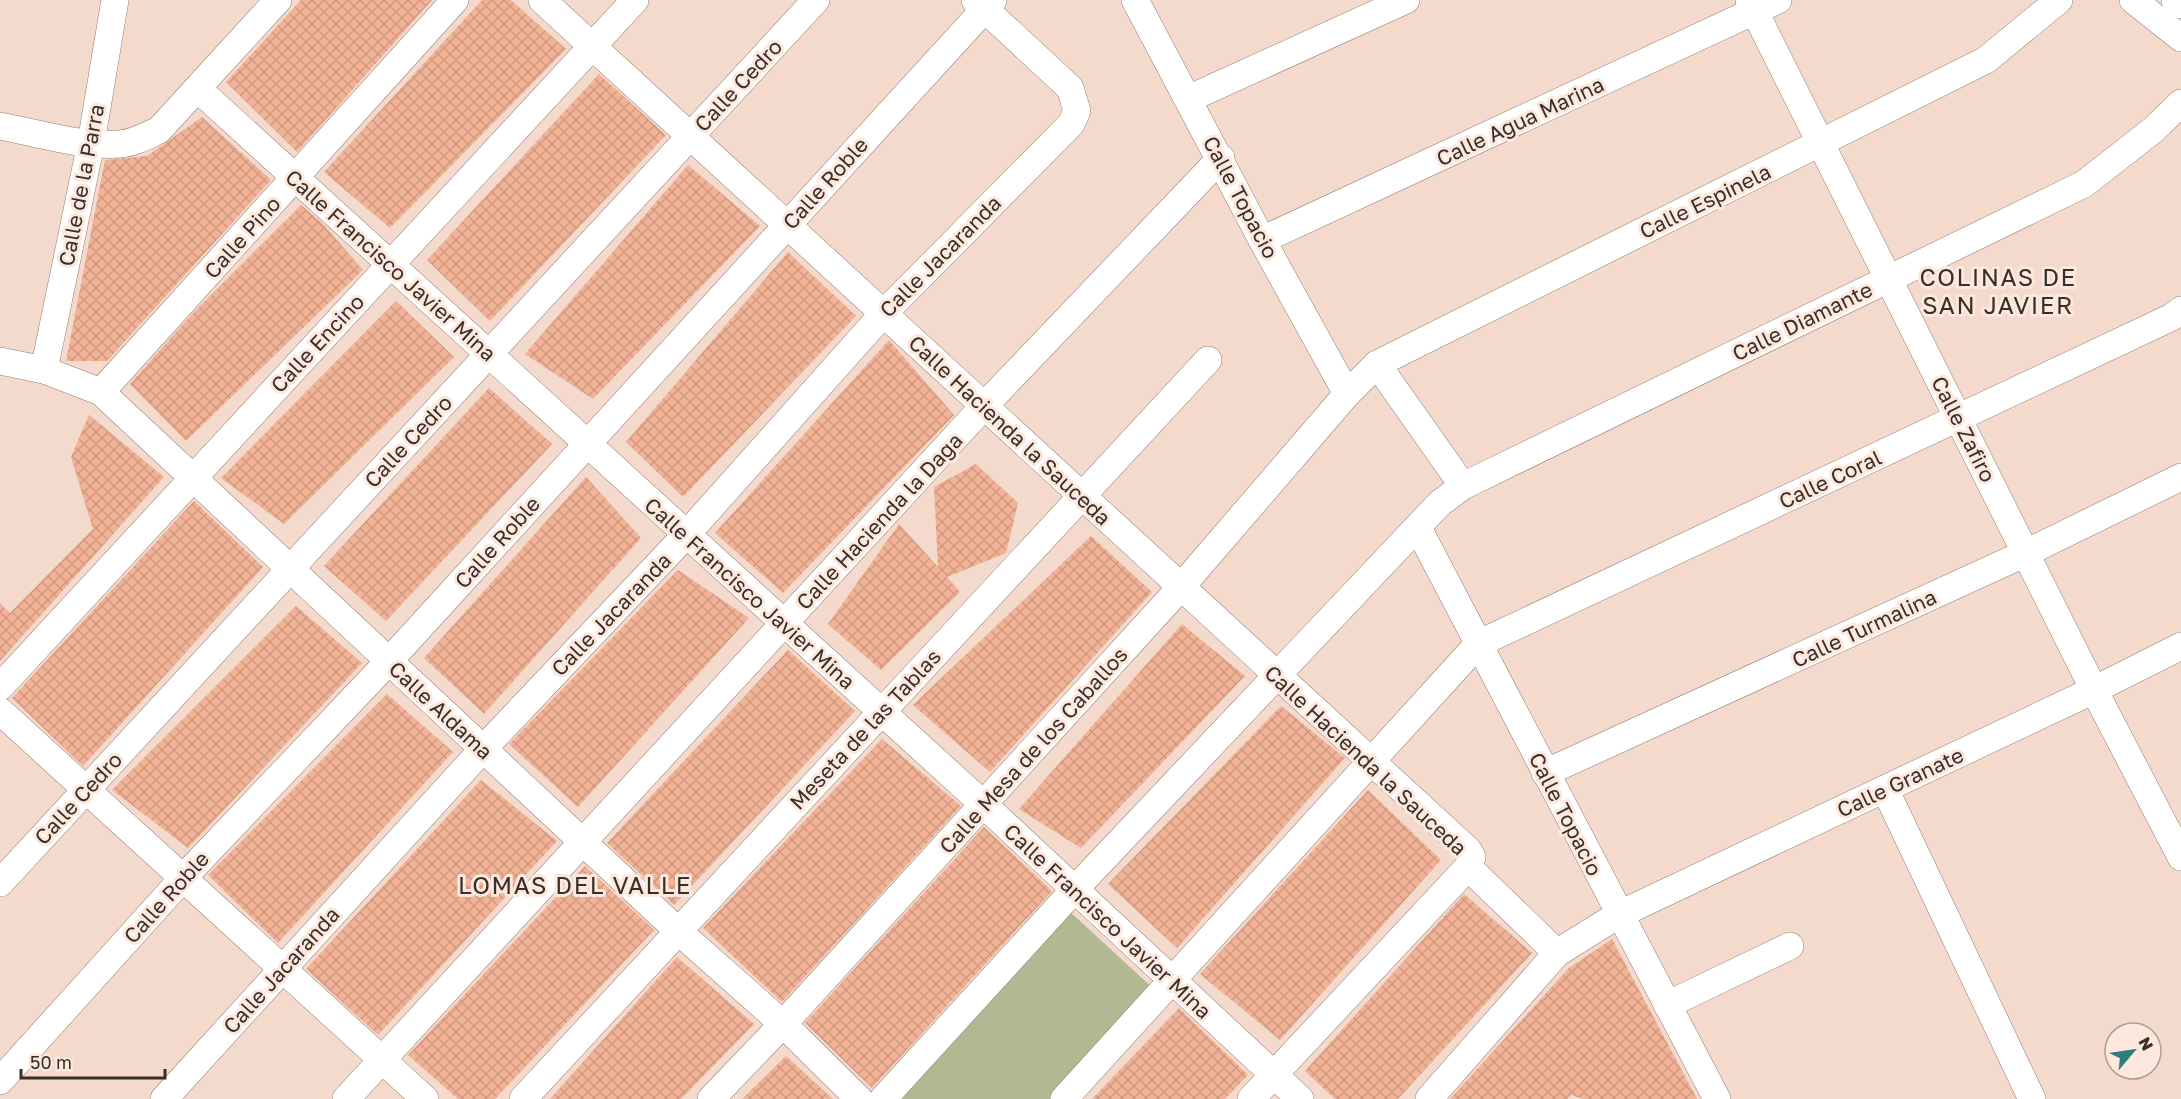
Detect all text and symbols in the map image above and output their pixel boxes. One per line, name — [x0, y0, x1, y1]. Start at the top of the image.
street label: Calle Cedro — [689, 33, 787, 137]
street label: Calle Agua Marina — [1432, 71, 1608, 171]
street label: Calle de la Parra — [53, 102, 109, 268]
street label: Calle Topacio — [1198, 131, 1284, 263]
street label: Calle Roble — [777, 132, 873, 234]
street label: Calle Espinela — [1635, 158, 1775, 244]
street label: Calle Francisco Javier Mina — [280, 164, 502, 366]
street label: Calle Jacaranda — [874, 190, 1006, 322]
street label: Calle Pino — [198, 191, 286, 283]
district label: COLINAS DE SAN JAVIER — [1919, 262, 2077, 319]
street label: Calle Diamante — [1728, 276, 1876, 366]
street label: Calle Encino — [265, 288, 369, 398]
street label: Calle Hacienda la Sauceda — [903, 329, 1117, 531]
street label: Calle Zafiro — [1926, 372, 2002, 486]
street label: Calle Cedro — [359, 389, 457, 493]
street label: Calle Hacienda la Daga — [790, 427, 968, 615]
street label: Calle Coral — [1775, 444, 1885, 514]
street label: Calle Roble — [449, 491, 545, 593]
street label: Calle Francisco Javier Mina — [639, 492, 861, 694]
street label: Calle Jacaranda — [546, 547, 676, 681]
street label: Calle Turmalina — [1788, 583, 1940, 673]
street label: Calle Mesa de los Caballos — [933, 641, 1133, 859]
street label: Meseta de las Tablas — [784, 643, 946, 815]
street label: Calle Aldama — [384, 655, 498, 765]
street label: Calle Hacienda la Sauceda — [1259, 659, 1473, 861]
street label: Calle Granate — [1833, 741, 1967, 823]
street label: Calle Cedro — [29, 746, 127, 850]
street label: Calle Topacio — [1524, 748, 1608, 880]
street label: Calle Francisco Javier Mina — [999, 818, 1217, 1024]
street label: Calle Roble — [118, 846, 214, 948]
district label: LOMAS DEL VALLE — [458, 870, 692, 899]
street label: Calle Jacaranda — [217, 901, 345, 1039]
north arrow — [2103, 1021, 2163, 1081]
text: N — [2134, 1034, 2158, 1054]
scale bar — [21, 1042, 165, 1080]
text: 50 m — [30, 1051, 72, 1073]

